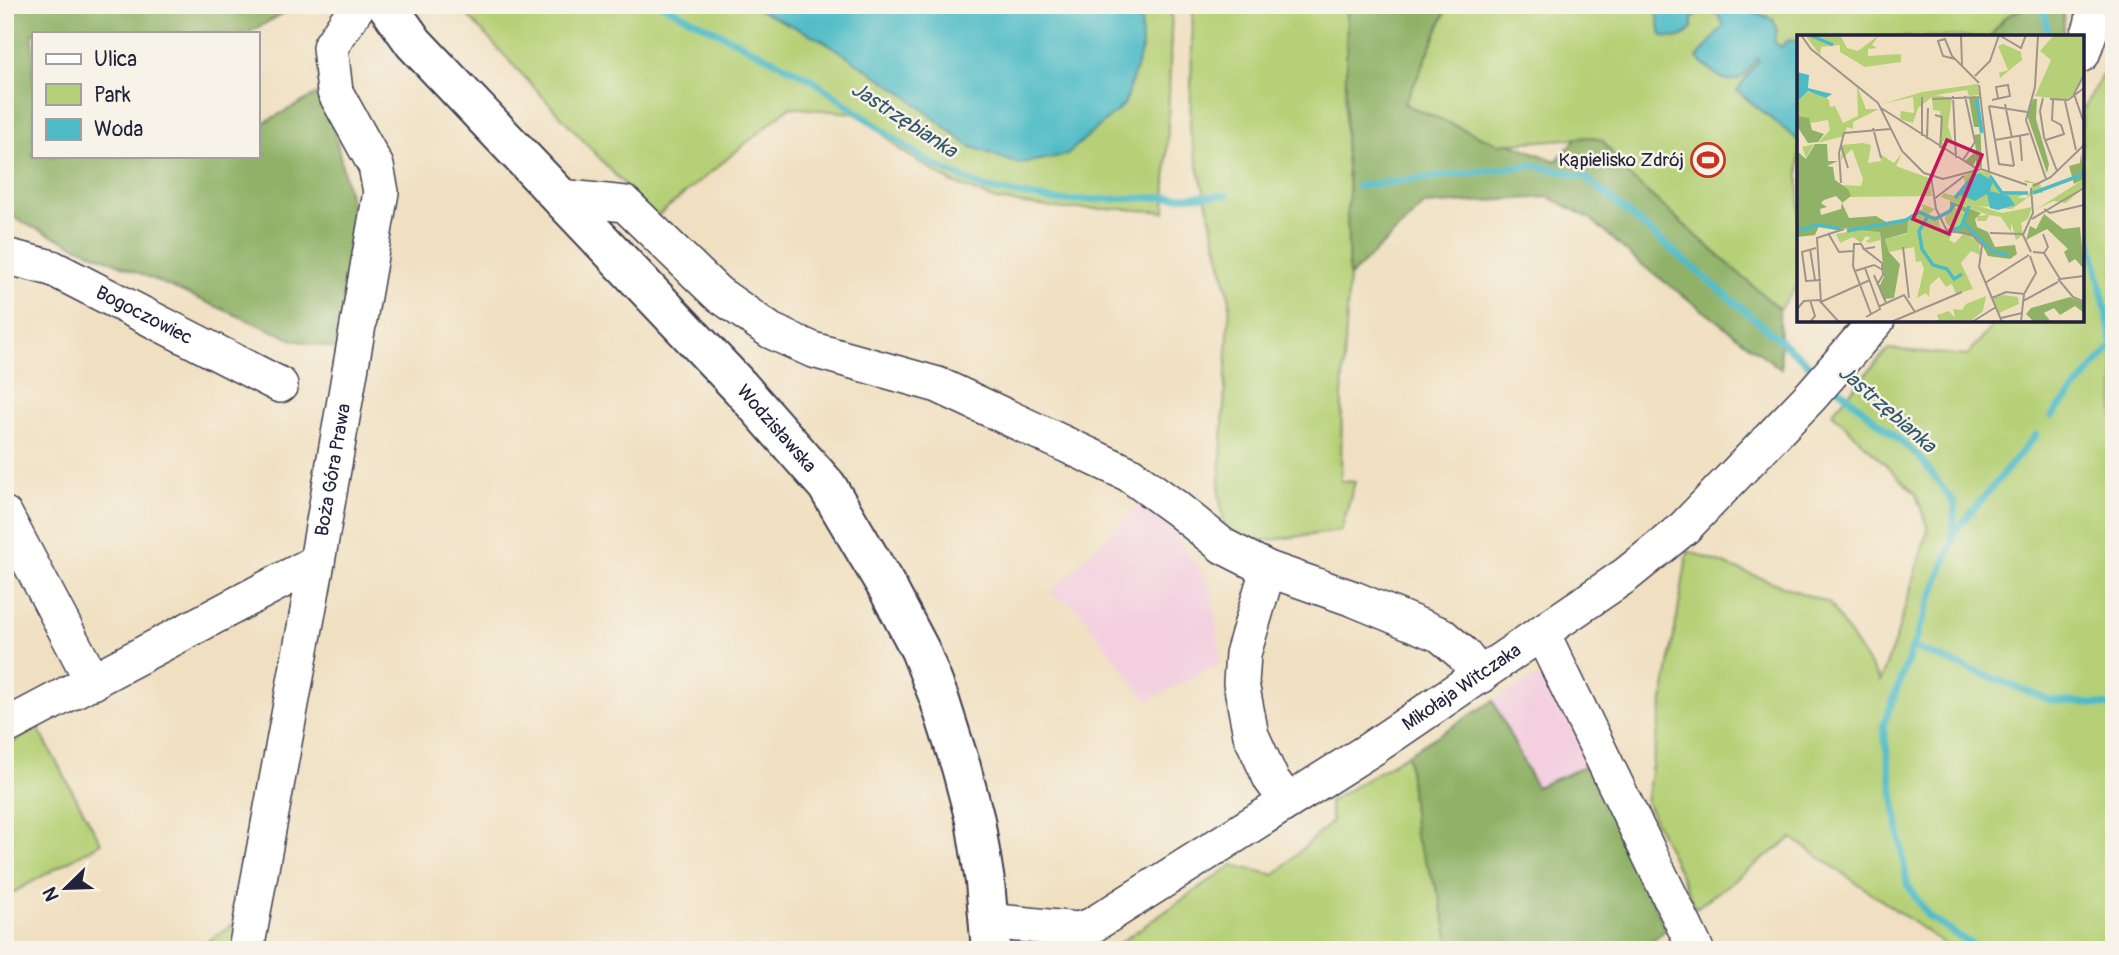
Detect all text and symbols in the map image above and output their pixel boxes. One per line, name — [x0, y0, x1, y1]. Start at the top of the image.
legend — [32, 32, 259, 158]
inset map — [1797, 35, 2084, 322]
text: Ulica — [94, 46, 137, 73]
water label: Jastrzębianka — [846, 76, 963, 165]
text: Park — [94, 82, 131, 109]
text: Woda — [94, 116, 143, 143]
sports icon: Kąpielisko Zdrój — [1689, 141, 1727, 179]
place label: Kąpielisko Zdrój — [1559, 148, 1684, 172]
street label: Bogoczowiec — [92, 280, 197, 350]
water label: Jastrzębianka — [1833, 359, 1942, 460]
street label: Wodzisławska — [732, 380, 822, 478]
street label: Boża Góra Prawa — [310, 402, 356, 538]
street label: Mikołaja Witczaka — [1398, 638, 1526, 736]
north arrow — [32, 853, 102, 923]
text: N — [38, 884, 65, 905]

